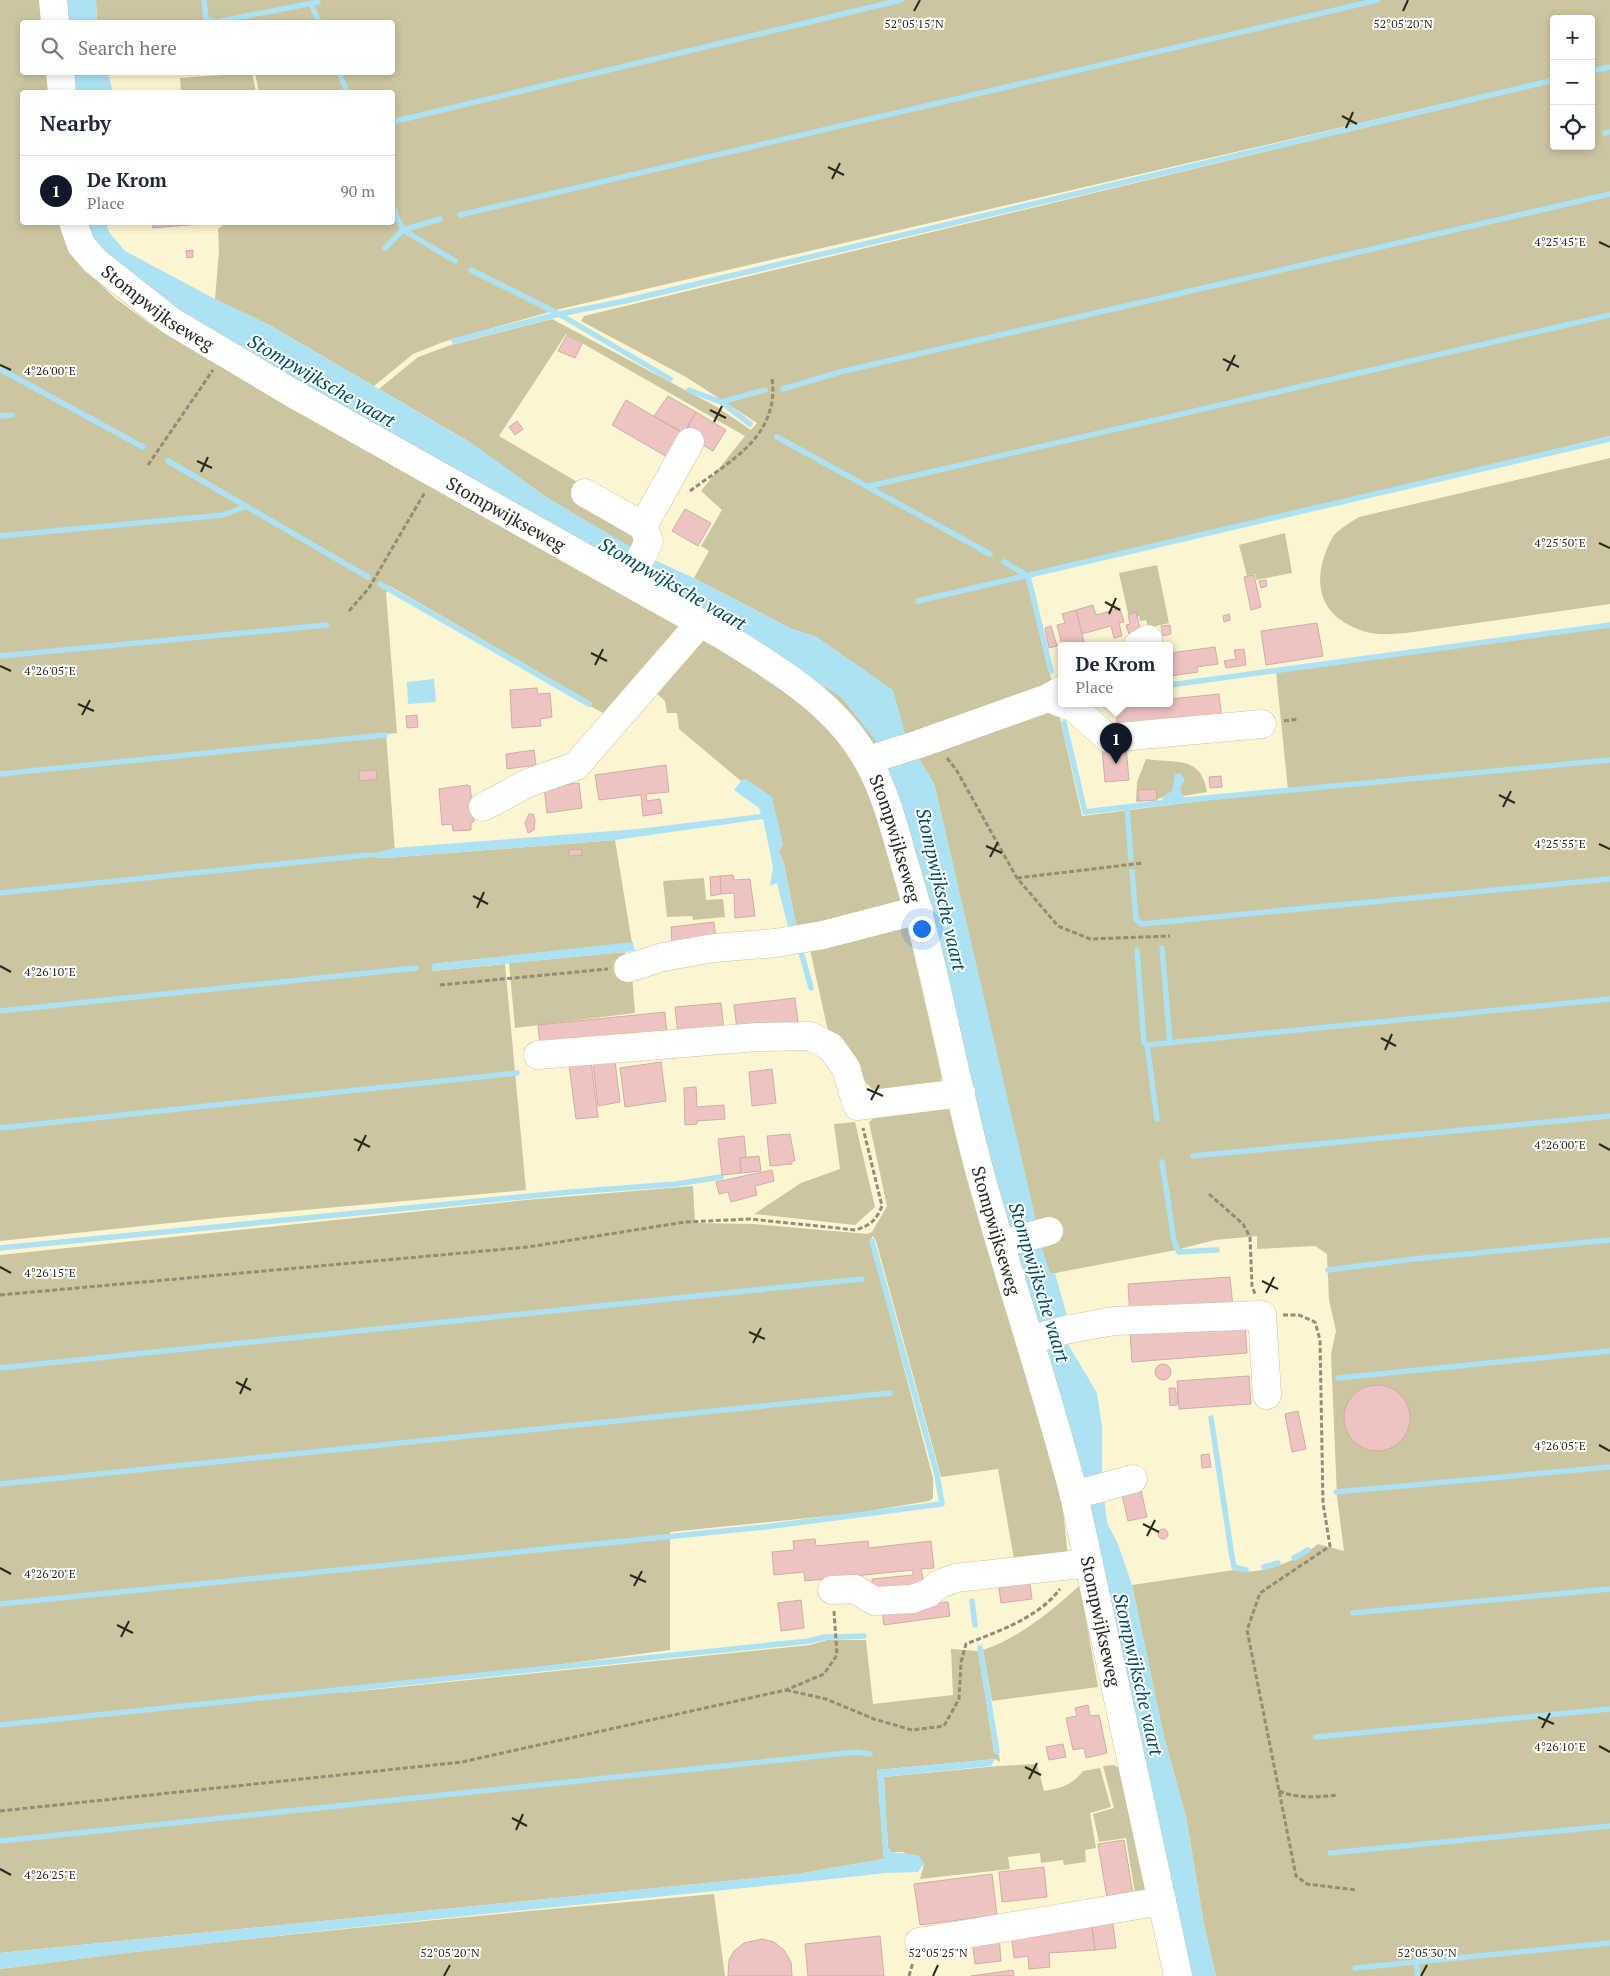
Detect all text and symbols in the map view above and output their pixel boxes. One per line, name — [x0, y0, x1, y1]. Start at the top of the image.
map controls — [1550, 15, 1595, 150]
button: + — [1550, 15, 1595, 60]
text: 52°05'15"N — [884, 16, 944, 31]
text: 52°05'20"N — [1373, 16, 1433, 31]
search box — [20, 20, 395, 75]
icon: search — [38, 34, 66, 62]
text: Search here — [78, 35, 177, 60]
button: − — [1550, 60, 1595, 105]
button: locate — [1550, 105, 1595, 150]
text: Nearby — [40, 109, 111, 137]
text: De Krom — [87, 167, 167, 192]
text: 1 — [51, 180, 61, 202]
text: 90 m — [340, 180, 375, 202]
text: Place — [87, 192, 125, 214]
text: 4°25'45"E — [1534, 234, 1586, 249]
street label: Stompwijkseweg — [97, 259, 219, 356]
water label: Stompwijksche vaart — [244, 328, 401, 433]
text: 4°26'00"E — [24, 363, 76, 378]
street label: Stompwijkseweg — [442, 470, 571, 557]
water label: Stompwijksche vaart — [595, 531, 752, 636]
text: 4°25'50"E — [1534, 535, 1586, 550]
popup — [1058, 642, 1173, 707]
text: De Krom — [1076, 651, 1155, 676]
text: 4°26'05"E — [24, 663, 76, 678]
text: Place — [1076, 676, 1113, 698]
pin: 1 — [1100, 723, 1132, 764]
street label: Stompwijkseweg — [864, 770, 927, 906]
water label: Stompwijksche vaart — [911, 805, 973, 973]
text: 4°25'55"E — [1534, 836, 1586, 851]
your location — [909, 916, 935, 942]
text: 4°26'10"E — [24, 964, 76, 979]
text: 4°26'00"E — [1534, 1137, 1586, 1152]
street label: Stompwijkseweg — [967, 1163, 1027, 1298]
water label: Stompwijksche vaart — [1004, 1199, 1076, 1366]
text: 4°26'15"E — [24, 1265, 76, 1280]
text: 4°26'05"E — [1534, 1438, 1586, 1453]
street label: Stompwijkseweg — [1076, 1554, 1127, 1689]
text: 4°26'20"E — [24, 1566, 76, 1581]
water label: Stompwijksche vaart — [1108, 1590, 1170, 1758]
text: 4°26'10"E — [1534, 1739, 1586, 1754]
text: 4°26'25"E — [24, 1867, 76, 1882]
text: 52°05'20"N — [420, 1945, 480, 1960]
text: 52°05'25"N — [908, 1945, 968, 1960]
text: 52°05'30"N — [1397, 1945, 1457, 1960]

